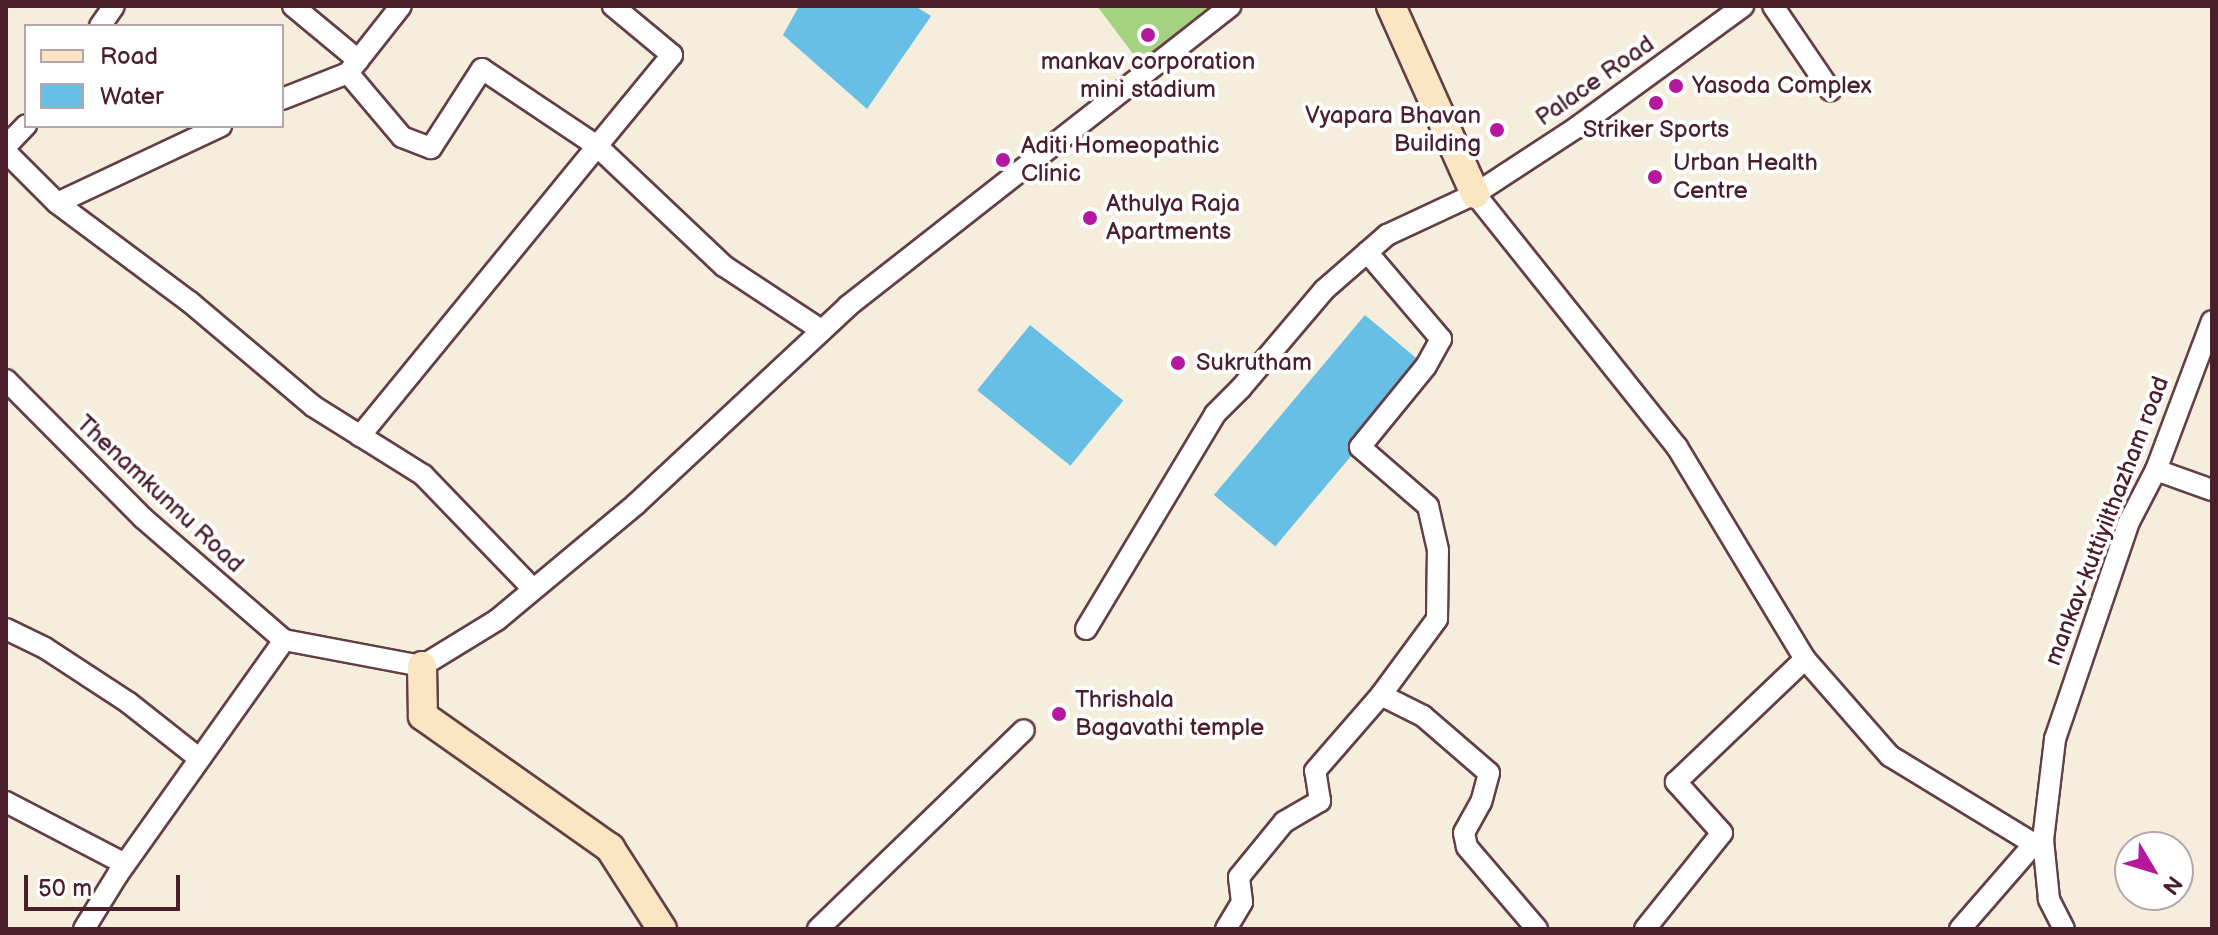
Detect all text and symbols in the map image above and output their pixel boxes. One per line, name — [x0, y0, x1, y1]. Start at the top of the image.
legend — [24, 24, 284, 128]
marker: mankav corporation mini stadium — [1139, 26, 1157, 44]
street label: Palace Road — [1530, 30, 1660, 132]
text: Road — [100, 42, 158, 71]
place label: mankav corporation mini stadium — [1041, 48, 1255, 104]
place label: Yasoda Complex — [1692, 72, 1872, 100]
marker: Yasoda Complex — [1667, 77, 1685, 95]
text: Water — [100, 82, 164, 111]
marker: Striker Sports — [1647, 94, 1665, 112]
place label: Vyapara Bhavan Building — [1305, 102, 1481, 158]
place label: Striker Sports — [1583, 116, 1729, 144]
marker: Vyapara Bhavan Building — [1488, 121, 1506, 139]
place label: Aditi Homeopathic Clinic — [1021, 132, 1219, 188]
marker: Aditi Homeopathic Clinic — [992, 149, 1014, 171]
place label: Urban Health Centre — [1673, 149, 1818, 205]
marker: Urban Health Centre — [1644, 166, 1666, 188]
place label: Athulya Raja Apartments — [1106, 190, 1240, 246]
marker: Athulya Raja Apartments — [1081, 209, 1099, 227]
place label: Sukrutham — [1196, 349, 1312, 377]
marker: Sukrutham — [1167, 352, 1189, 374]
street label: mankav-kuttiyilthazham road — [2038, 372, 2176, 670]
street label: Thenamkunnu Road — [70, 409, 250, 579]
place label: Thrishala Bagavathi temple — [1075, 686, 1264, 742]
marker: Thrishala Bagavathi temple — [1050, 705, 1068, 723]
north arrow — [2114, 831, 2194, 911]
scale bar — [28, 859, 184, 909]
text: N — [2156, 870, 2187, 900]
text: 50 m — [38, 874, 92, 903]

